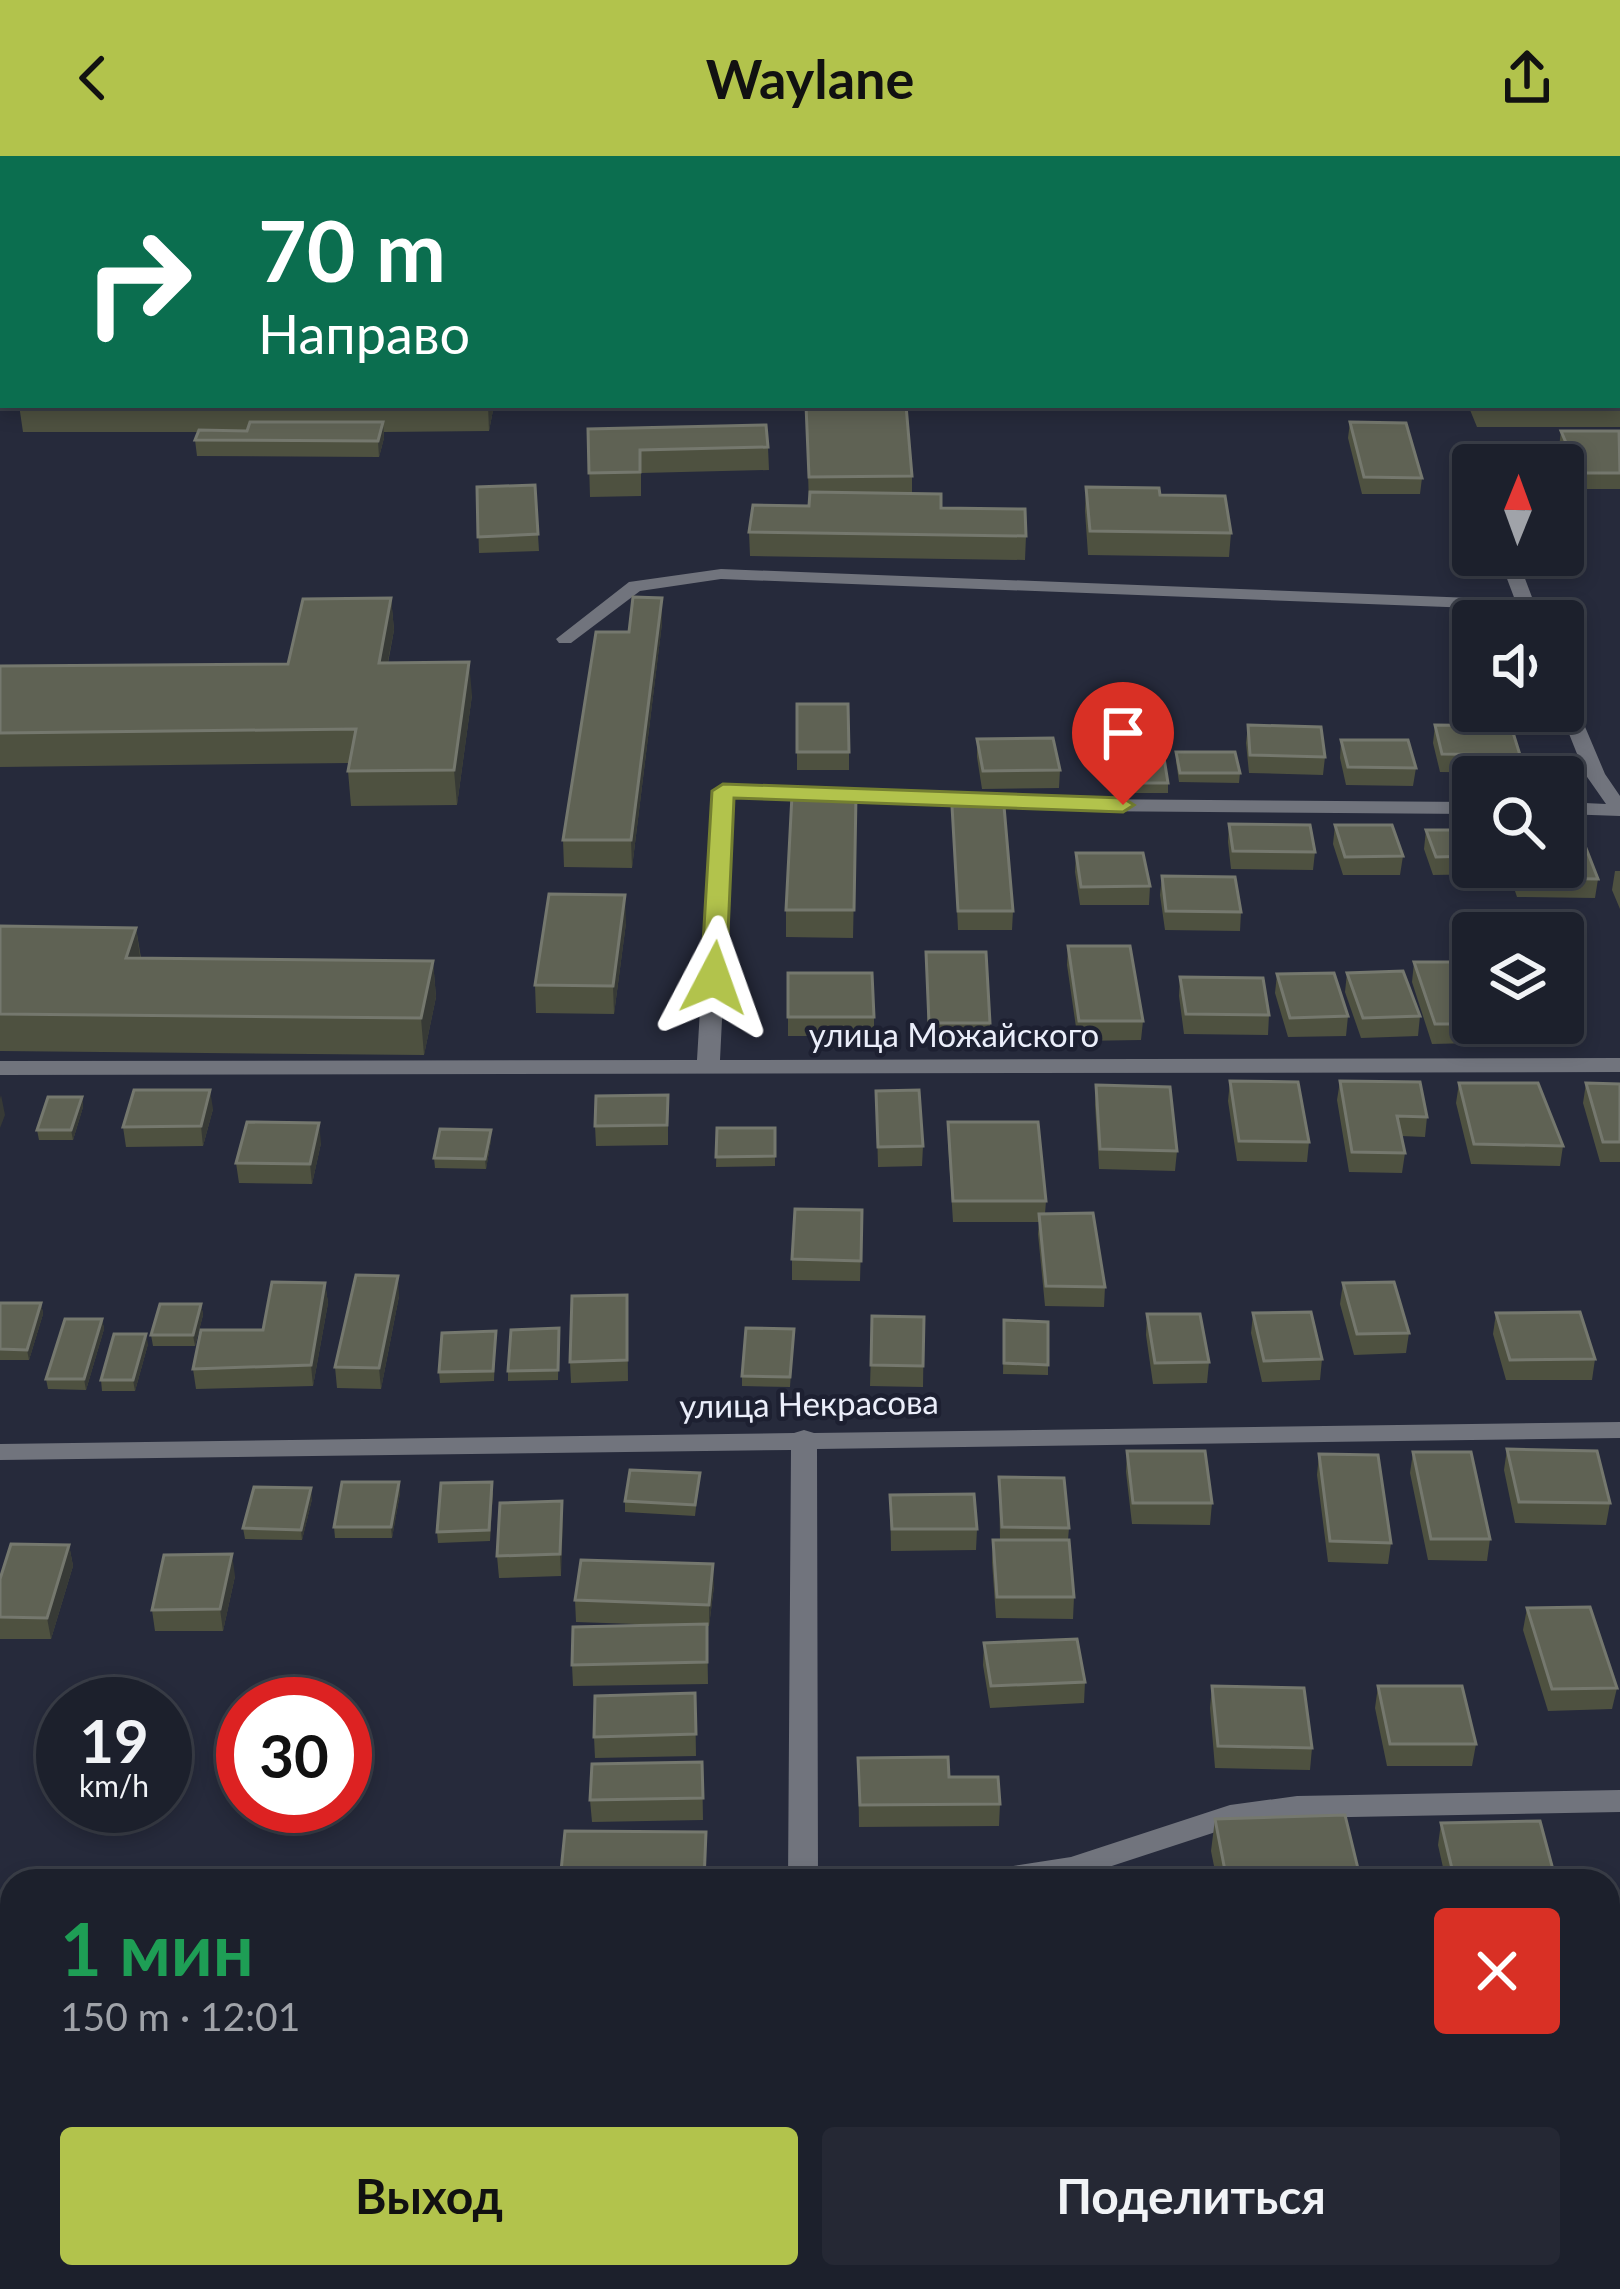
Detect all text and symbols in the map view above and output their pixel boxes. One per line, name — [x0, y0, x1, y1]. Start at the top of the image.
icon: back — [60, 45, 126, 111]
icon: share — [1494, 45, 1560, 111]
text: Waylane — [706, 46, 914, 111]
text: 70 m — [258, 199, 446, 300]
icon: right — [60, 204, 216, 360]
text: Направо — [258, 301, 470, 366]
north arrow — [1452, 444, 1584, 576]
map controls — [1452, 444, 1584, 1044]
button: sound — [1452, 600, 1584, 732]
pin — [1072, 682, 1174, 805]
icon: arrive — [1090, 700, 1156, 766]
button: search — [1452, 756, 1584, 888]
button: layers — [1452, 912, 1584, 1044]
position arrow — [651, 915, 777, 1041]
street label: улица Можайского — [809, 1014, 1099, 1054]
street label: улица Некрасова — [679, 1381, 939, 1425]
speed limit sign: 30 — [216, 1677, 372, 1833]
text: 19 — [79, 1704, 149, 1776]
text: km/h — [79, 1767, 149, 1803]
text: 1 мин — [60, 1905, 254, 1991]
button: close — [1434, 1908, 1560, 2034]
text: 150 m · 12:01 — [60, 1993, 300, 2039]
button: Выход — [60, 2127, 798, 2265]
button: Поделиться — [822, 2127, 1560, 2265]

